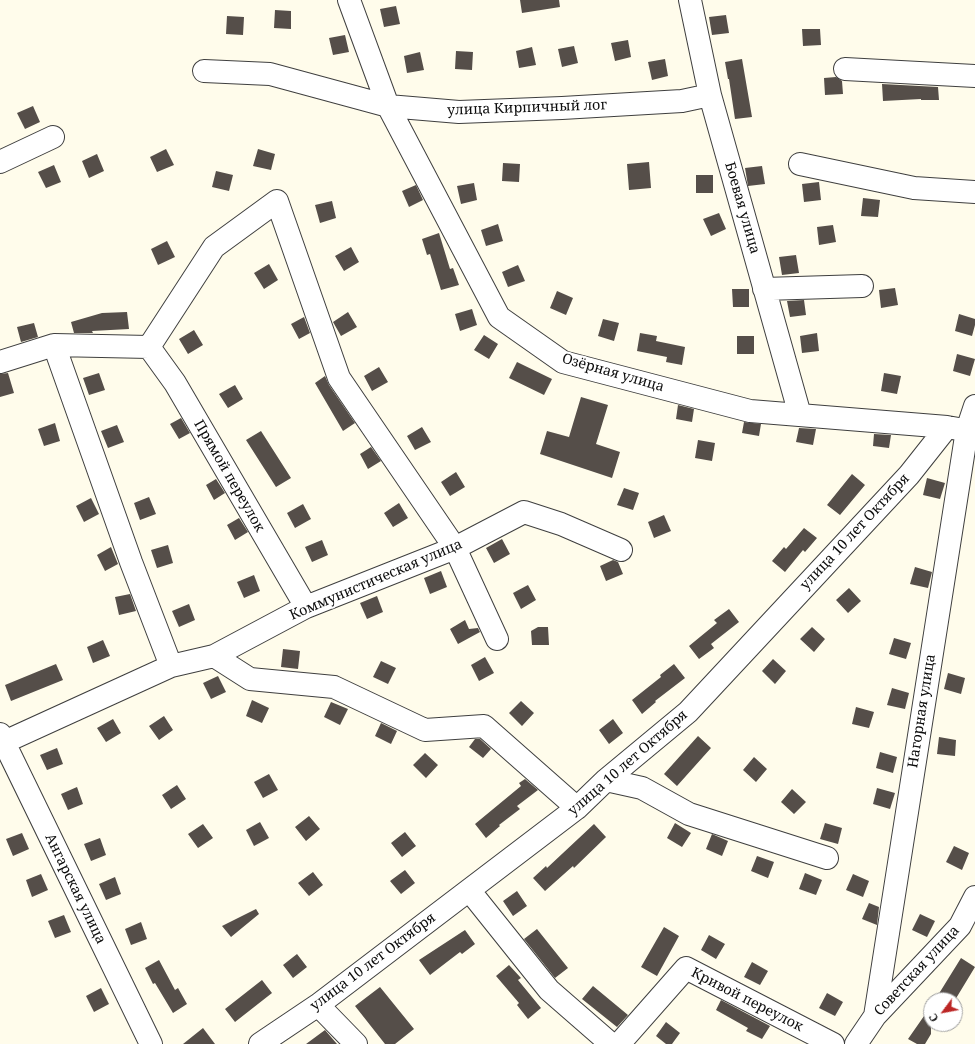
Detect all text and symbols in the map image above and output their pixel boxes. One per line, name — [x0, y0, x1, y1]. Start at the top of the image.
street label: улица Кирпичный лог — [447, 97, 607, 119]
street label: Боевая улица — [721, 160, 763, 256]
street label: Озёрная улица — [560, 350, 666, 396]
street label: Прямой переулок — [190, 417, 268, 535]
street label: улица 10 лет Октября — [797, 471, 913, 593]
street label: Коммунистическая улица — [287, 536, 465, 624]
street label: Нагорная улица — [905, 653, 939, 769]
street label: улица 10 лет Октября — [565, 707, 691, 819]
street label: Ангарская улица — [41, 831, 109, 947]
street label: улица 10 лет Октября — [307, 909, 439, 1015]
street label: Советская улица — [871, 922, 963, 1020]
street label: Кривой переулок — [688, 965, 806, 1035]
north arrow — [923, 992, 963, 1032]

